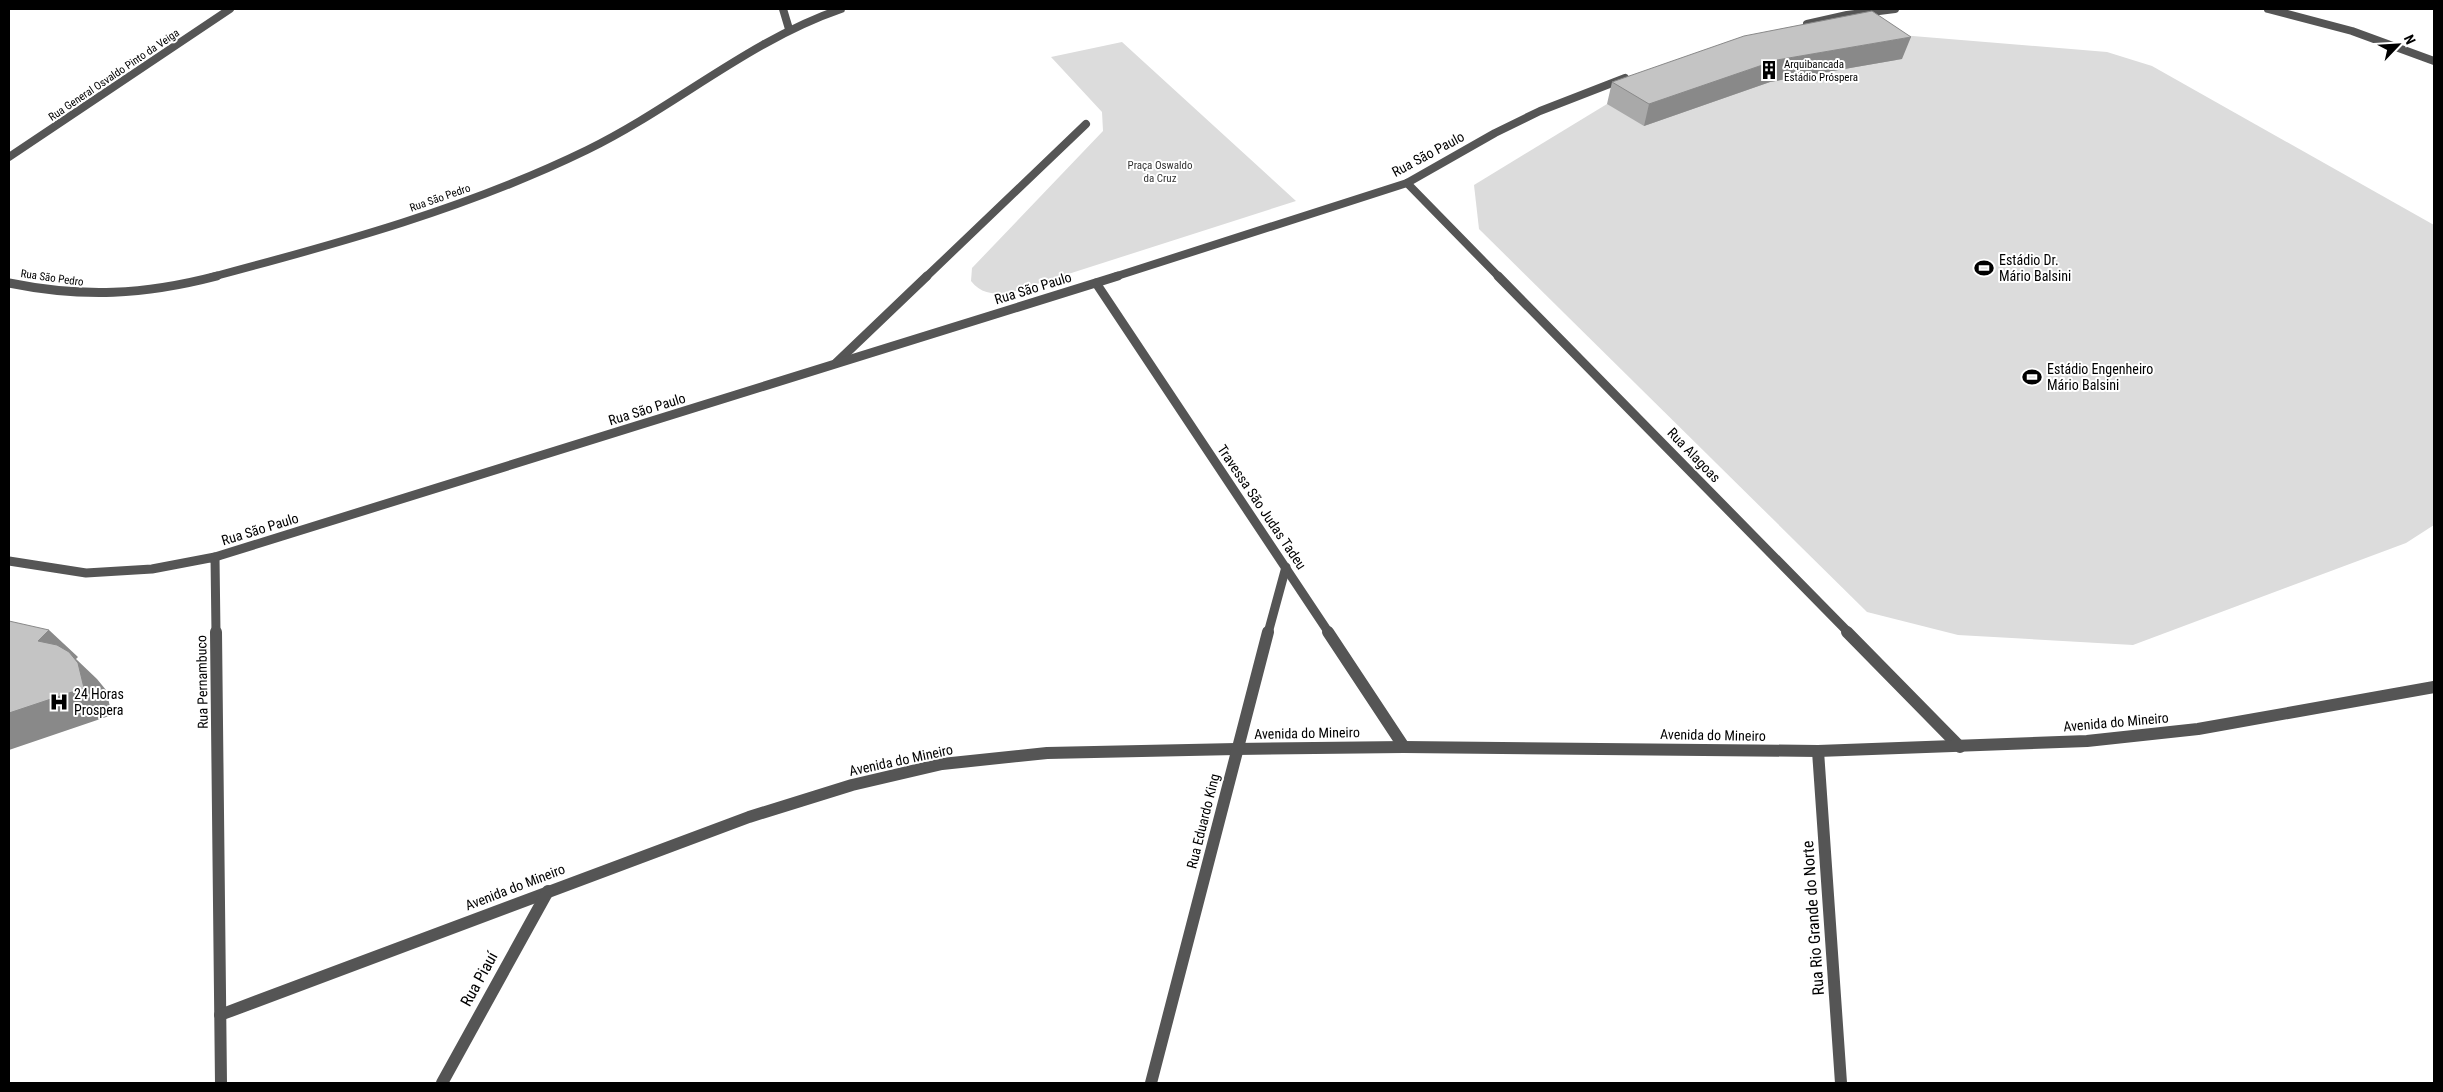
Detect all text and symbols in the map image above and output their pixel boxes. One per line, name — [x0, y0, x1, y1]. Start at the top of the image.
north arrow — [2373, 20, 2423, 70]
street label: Rua General Osvaldo Pinto da Veiga — [46, 26, 182, 124]
text: N — [2401, 32, 2419, 47]
place label: Arquibancada Estádio Próspera — [1784, 58, 1858, 84]
building icon: Arquibancada Estádio Próspera — [1758, 59, 1780, 81]
street label: Rua São Paulo — [1389, 128, 1467, 180]
park label: Praça Oswaldo da Cruz — [1128, 159, 1193, 185]
street label: Rua São Pedro — [408, 181, 473, 214]
place label: Estádio Dr. Mário Balsini — [1999, 252, 2071, 284]
sports icon: Estádio Dr. Mário Balsini — [1973, 257, 1995, 279]
street label: Rua São Pedro — [20, 267, 85, 289]
street label: Rua São Paulo — [993, 269, 1073, 307]
place label: Estádio Engenheiro Mário Balsini — [2047, 361, 2153, 393]
sports icon: Estádio Engenheiro Mário Balsini — [2021, 366, 2043, 388]
street label: Rua São Paulo — [607, 390, 687, 428]
street label: Rua Alagoas — [1664, 425, 1724, 485]
street label: Travessa São Judas Tadeu — [1214, 442, 1310, 572]
street label: Rua São Paulo — [220, 510, 300, 548]
street label: Rua Pernambuco — [193, 635, 211, 729]
place label: 24 Horas Prospera — [74, 686, 124, 718]
hospital icon: 24 Horas Prospera — [48, 691, 70, 713]
street label: Avenida do Mineiro — [2063, 709, 2169, 735]
street label: Avenida do Mineiro — [1254, 724, 1360, 742]
street label: Avenida do Mineiro — [1660, 726, 1766, 744]
street label: Avenida do Mineiro — [848, 741, 954, 779]
street label: Rua Eduardo King — [1183, 772, 1223, 870]
street label: Rua Rio Grande do Norte — [1798, 840, 1828, 996]
street label: Avenida do Mineiro — [463, 861, 567, 913]
street label: Rua Piauí — [456, 947, 502, 1010]

